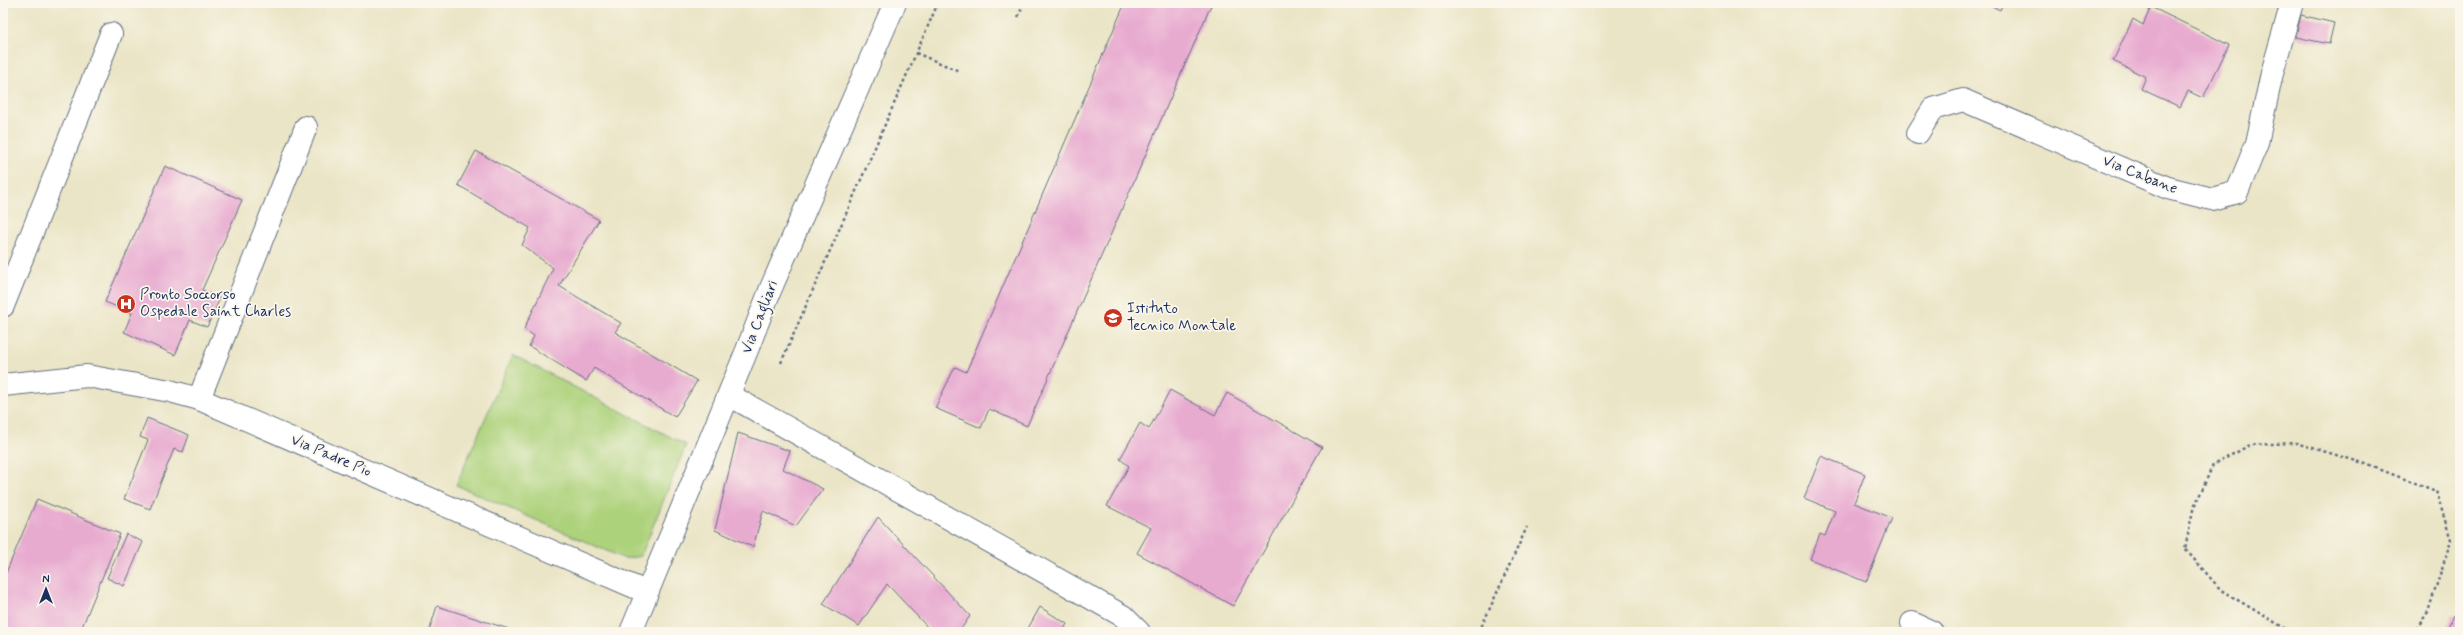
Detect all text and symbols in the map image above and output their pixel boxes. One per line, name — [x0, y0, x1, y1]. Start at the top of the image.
street label: Via Cabane — [2100, 151, 2181, 199]
street label: Via Cagliari — [737, 277, 784, 357]
place label: Pronto Soccorso Ospedale Saint Charles — [140, 285, 291, 322]
hospital icon: Pronto Soccorso Ospedale Saint Charles — [115, 293, 137, 315]
place label: Istituto Tecnico Montale — [1127, 299, 1236, 336]
school or university icon: Istituto Tecnico Montale — [1102, 307, 1124, 329]
street label: Via Padre Pio — [288, 430, 375, 482]
north arrow — [26, 569, 66, 609]
text: N — [42, 573, 50, 587]

